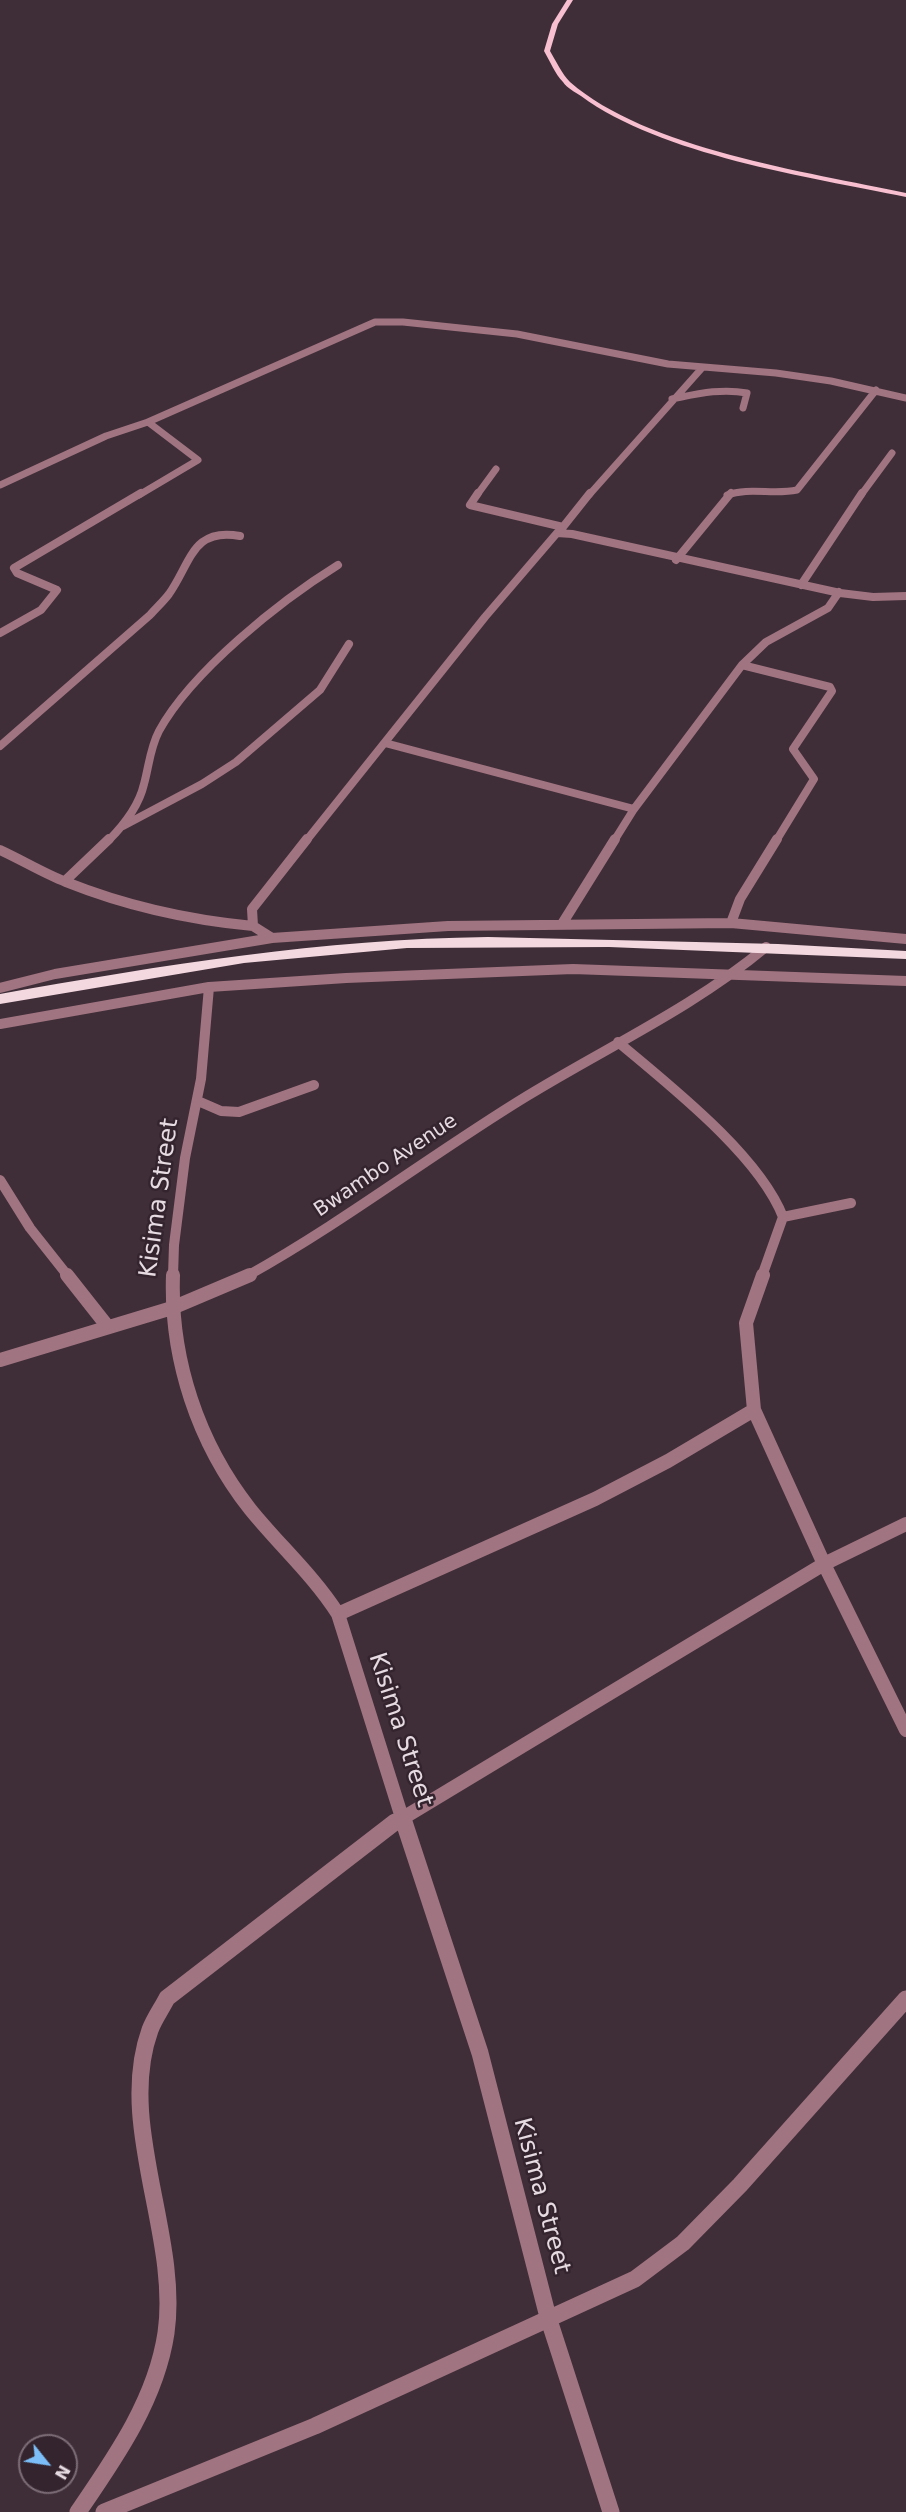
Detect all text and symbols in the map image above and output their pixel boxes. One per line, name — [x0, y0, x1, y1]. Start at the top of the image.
street label: Bwambo Avenue — [310, 1109, 462, 1223]
street label: Kisima Street — [135, 1117, 185, 1279]
street label: Kisima Street — [362, 1649, 438, 1811]
street label: Kisima Street — [506, 2115, 576, 2277]
north arrow — [18, 2434, 78, 2494]
text: N — [51, 2462, 74, 2483]

